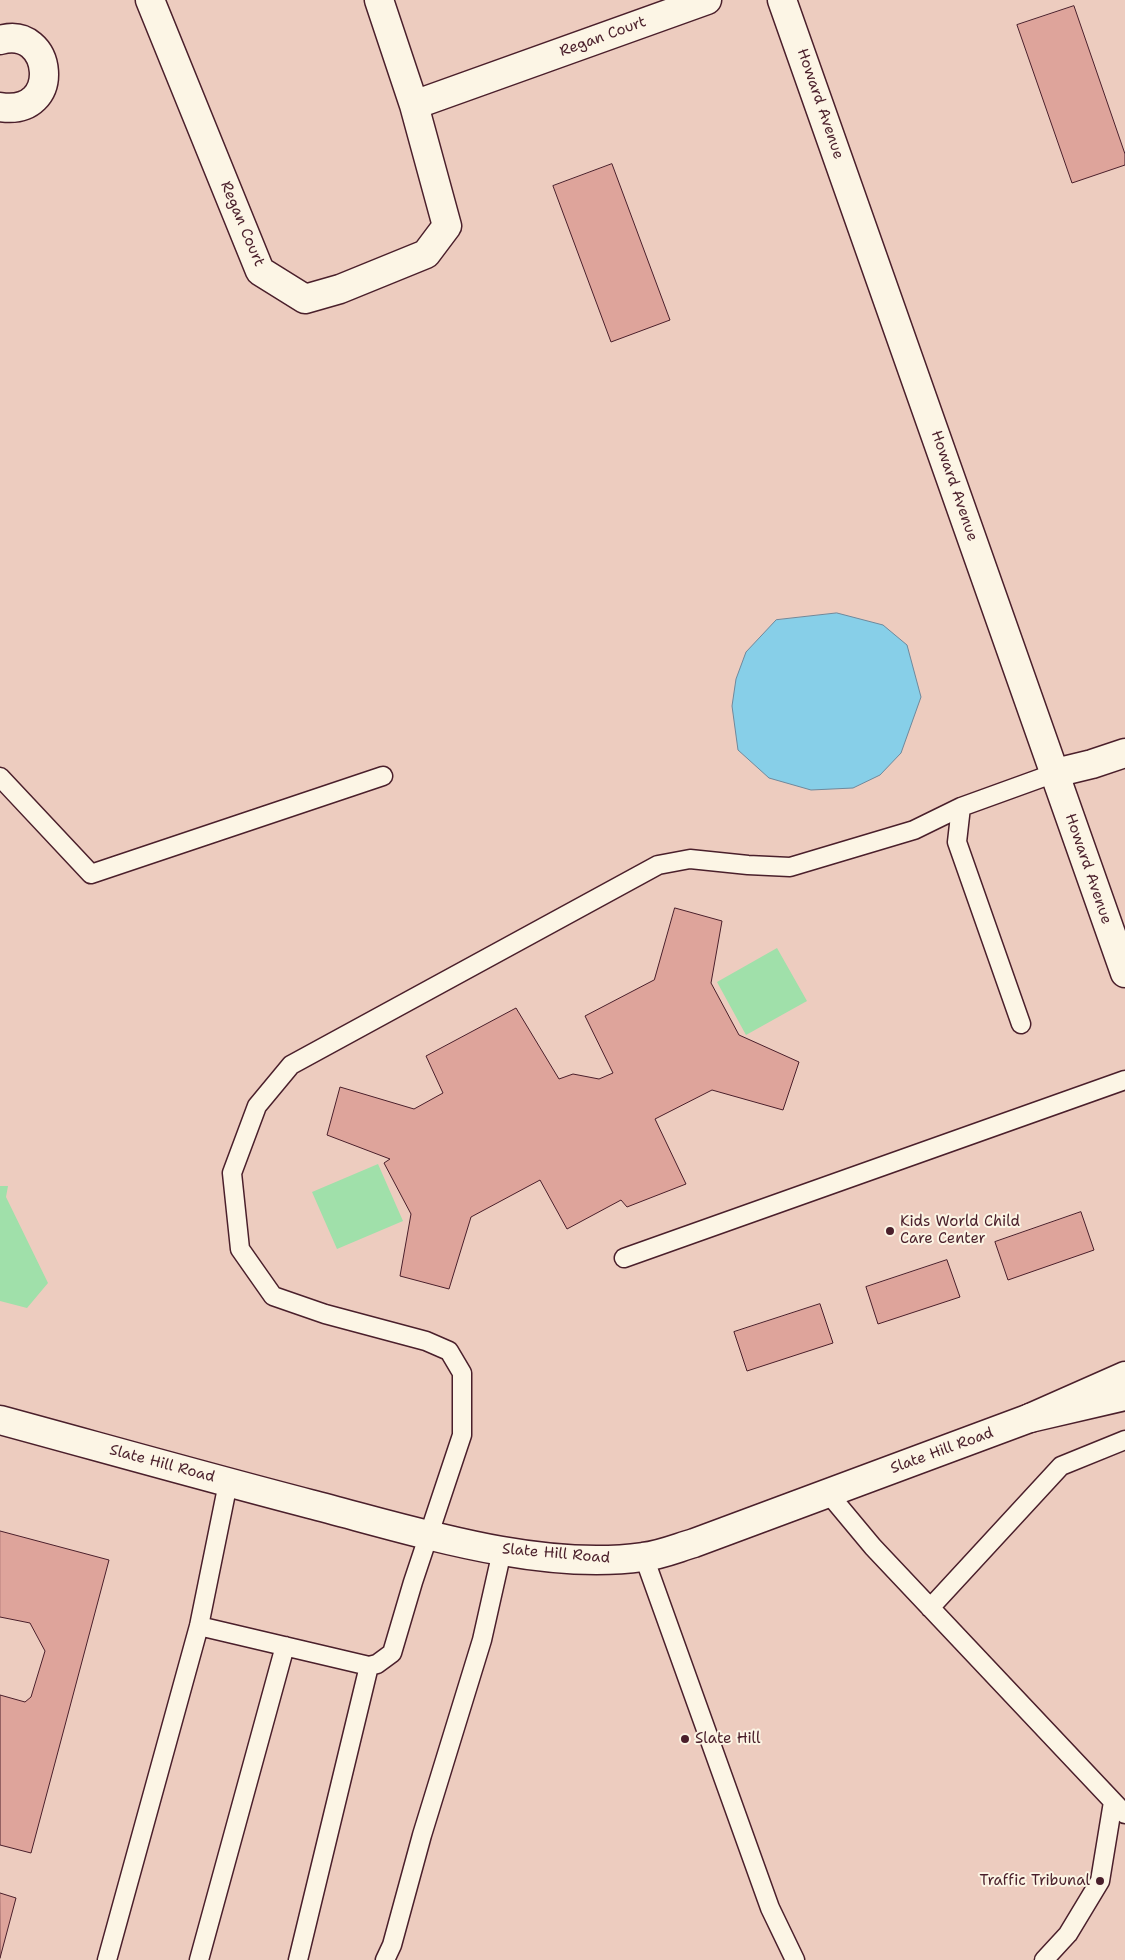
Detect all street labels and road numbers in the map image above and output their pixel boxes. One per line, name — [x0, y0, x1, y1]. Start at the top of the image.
street label: Regan Court — [557, 13, 649, 61]
street label: Howard Avenue — [793, 46, 847, 162]
street label: Regan Court — [216, 179, 268, 269]
street label: Howard Avenue — [927, 428, 981, 544]
street label: Howard Avenue — [1061, 811, 1115, 927]
street label: Slate Hill Road — [888, 1424, 996, 1478]
street label: Slate Hill Road — [107, 1441, 217, 1487]
street label: Slate Hill Road — [501, 1540, 611, 1568]

